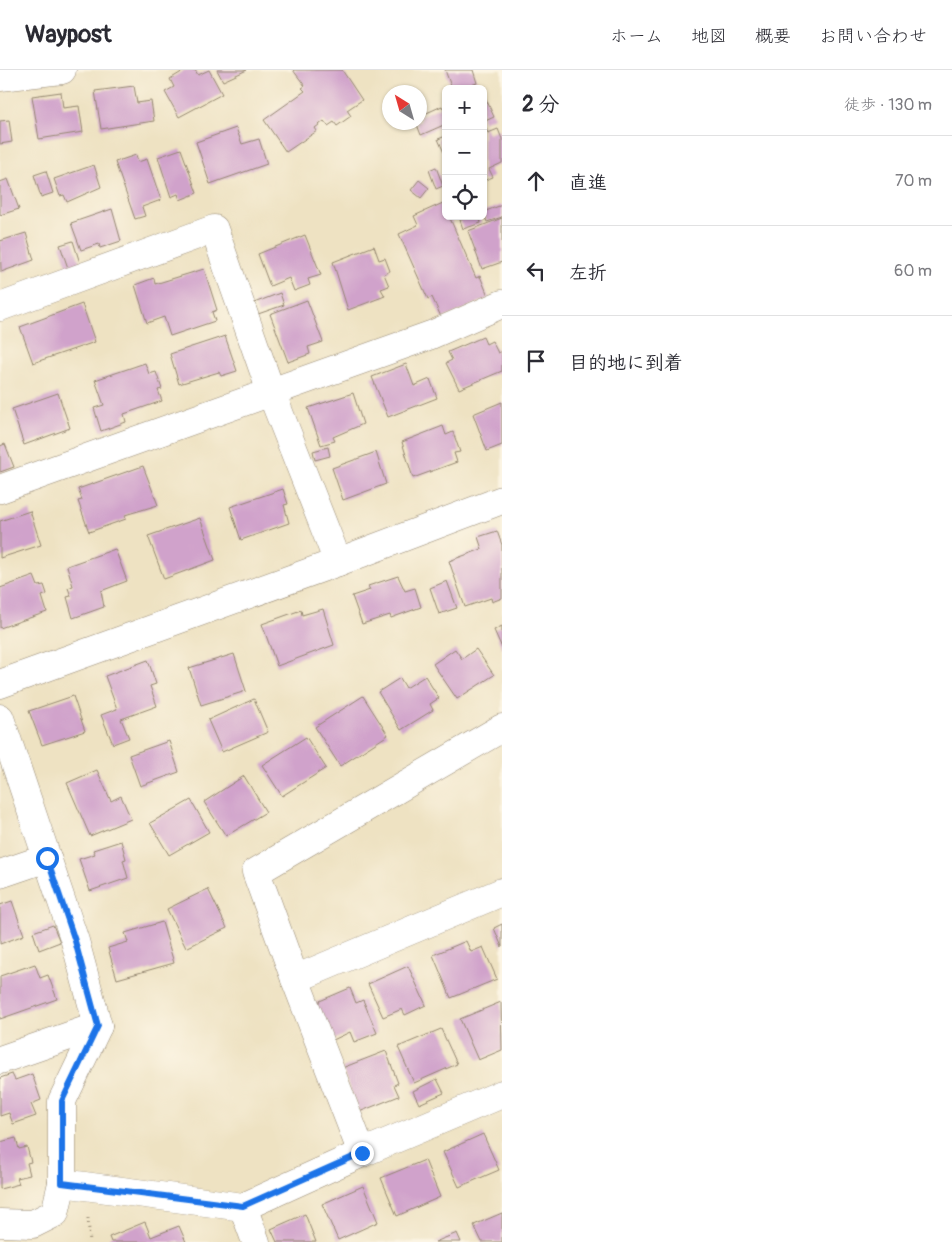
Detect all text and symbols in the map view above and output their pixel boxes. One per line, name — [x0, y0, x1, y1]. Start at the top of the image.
text: Waypost — [25, 20, 112, 49]
text: ホーム — [610, 25, 663, 48]
text: 地図 — [691, 25, 727, 48]
text: 概要 — [755, 25, 791, 48]
text: お問い合わせ — [819, 25, 927, 48]
north arrow — [382, 85, 427, 130]
map controls — [442, 85, 487, 220]
button: + — [442, 85, 487, 130]
text: 2 分 — [522, 91, 559, 118]
text: 徒歩 · 130 m — [844, 95, 932, 115]
button: − — [442, 130, 487, 175]
icon: ahead — [522, 167, 550, 195]
text: 直進 — [569, 171, 607, 195]
text: 70 m — [895, 171, 932, 191]
button: locate — [442, 175, 487, 220]
icon: left — [522, 257, 550, 285]
text: 左折 — [569, 261, 607, 285]
text: 60 m — [894, 261, 932, 281]
icon: arrive — [522, 347, 550, 375]
text: 目的地に到着 — [569, 351, 683, 375]
route start — [36, 847, 59, 870]
route end — [351, 1142, 374, 1165]

